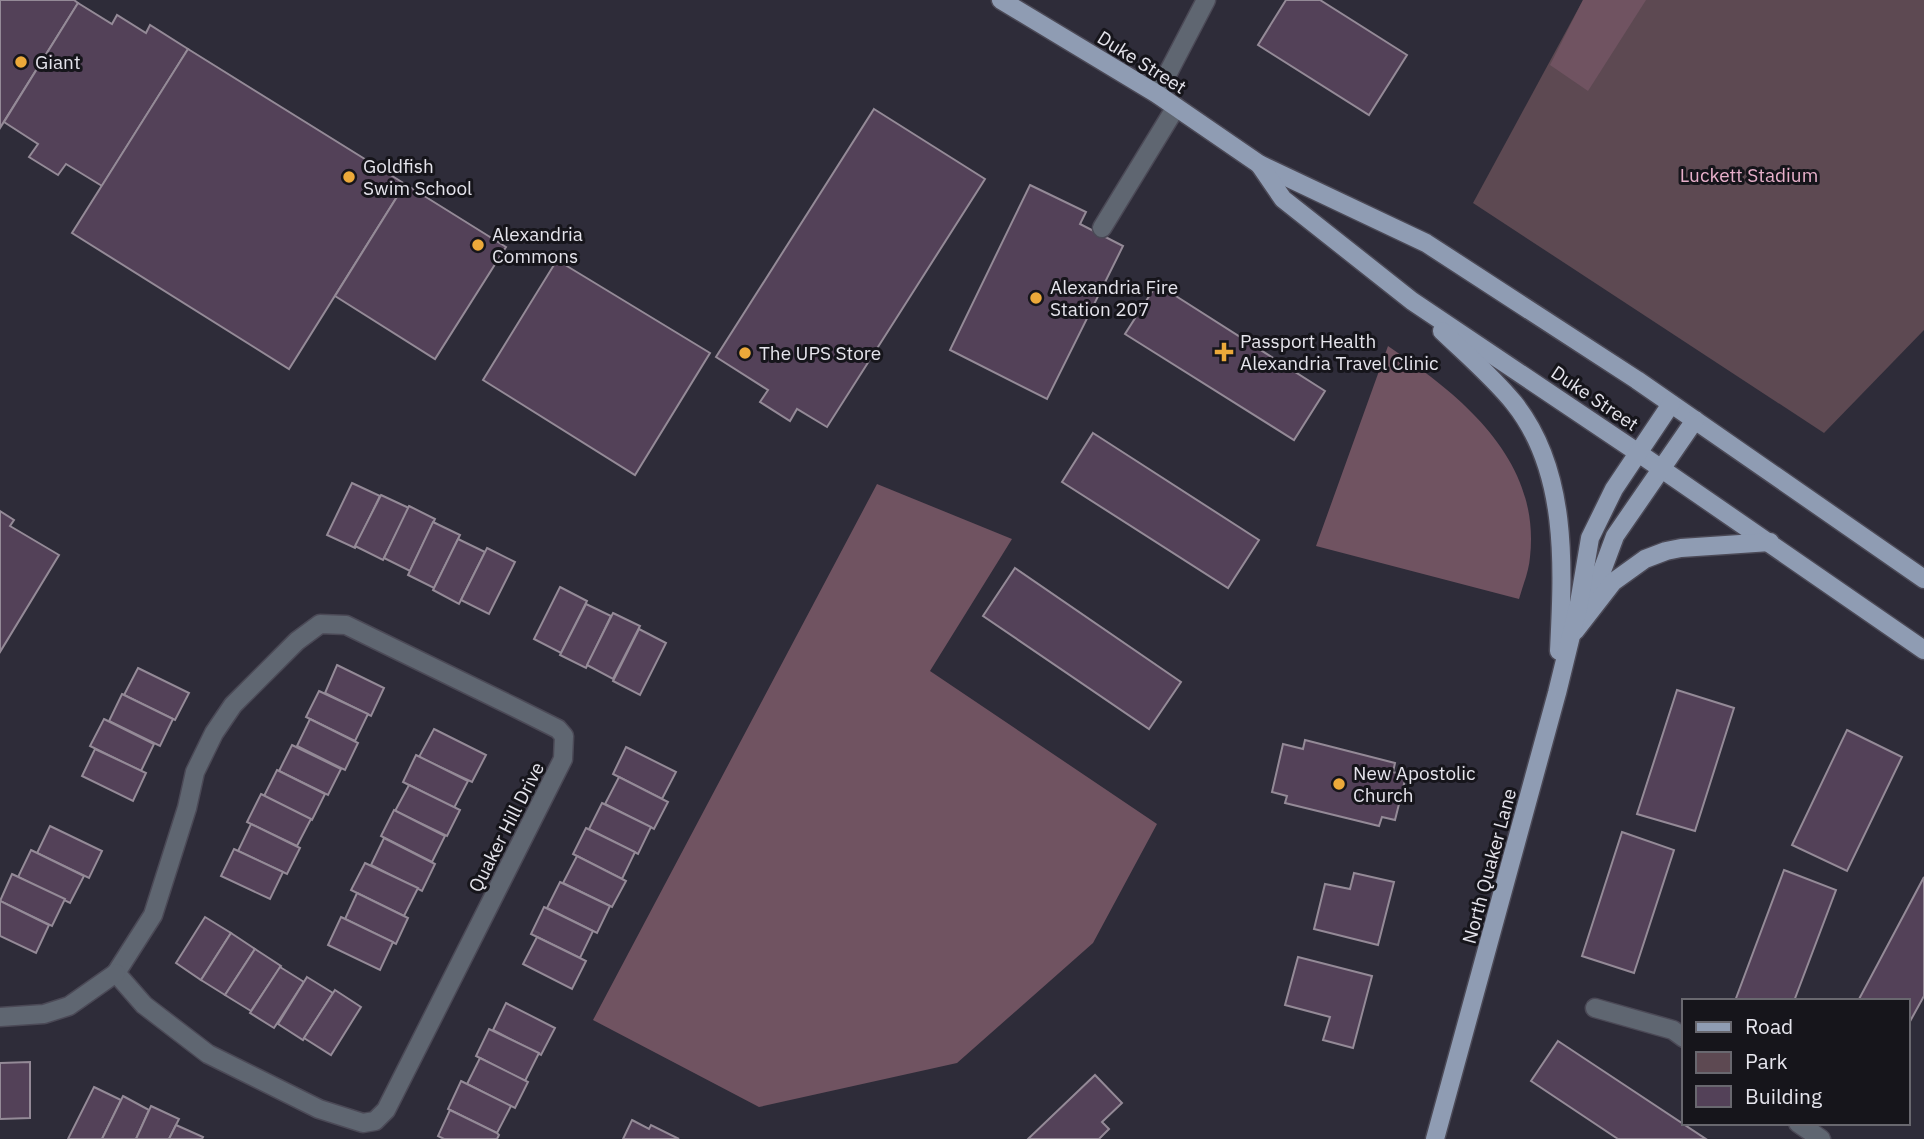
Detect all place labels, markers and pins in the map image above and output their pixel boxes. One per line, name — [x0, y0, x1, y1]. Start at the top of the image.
place label: Giant — [35, 50, 81, 74]
marker: Giant — [13, 54, 29, 70]
place label: Goldfish Swim School — [363, 154, 472, 200]
marker: Goldfish Swim School — [341, 169, 357, 185]
place label: Alexandria Commons — [492, 222, 583, 268]
marker: Alexandria Commons — [470, 237, 486, 253]
place label: Alexandria Fire Station 207 — [1050, 275, 1178, 321]
marker: Alexandria Fire Station 207 — [1028, 290, 1044, 306]
place label: Passport Health Alexandria Travel Clinic — [1240, 329, 1439, 375]
place label: The UPS Store — [759, 341, 881, 365]
marker: Passport Health Alexandria Travel Clinic — [1214, 342, 1234, 362]
marker: The UPS Store — [737, 345, 753, 361]
place label: New Apostolic Church — [1353, 761, 1476, 807]
marker: New Apostolic Church — [1331, 776, 1347, 792]

